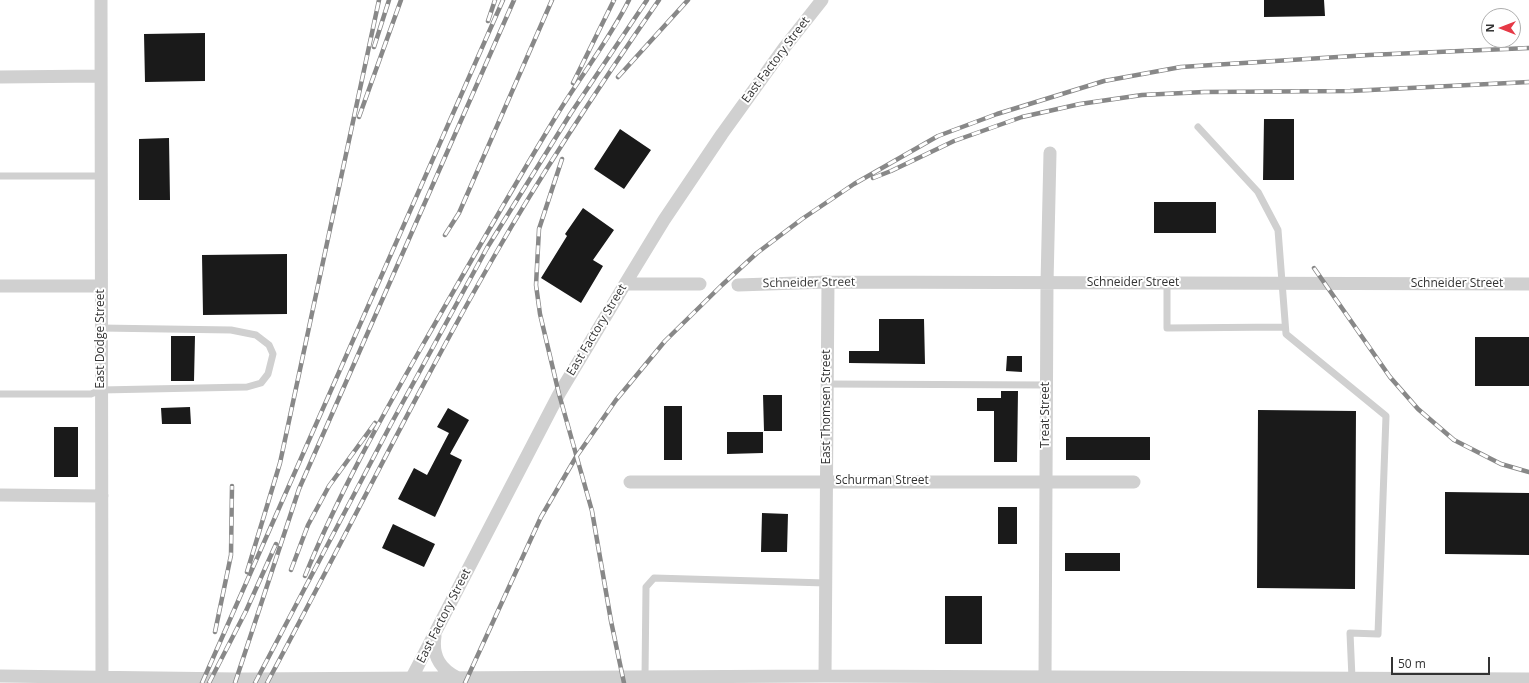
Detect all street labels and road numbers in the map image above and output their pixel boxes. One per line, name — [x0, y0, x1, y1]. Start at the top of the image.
street label: East Factory Street — [739, 14, 813, 106]
street label: Schneider Street — [763, 275, 855, 291]
street label: Schneider Street — [1087, 276, 1179, 290]
street label: Schneider Street — [1411, 277, 1503, 291]
street label: East Factory Street — [564, 282, 630, 378]
street label: East Dodge Street — [94, 289, 108, 389]
street label: East Thomsen Street — [820, 349, 834, 465]
street label: Treat Street — [1039, 382, 1053, 448]
street label: Schurman Street — [835, 474, 929, 488]
street label: East Factory Street — [414, 566, 474, 666]

